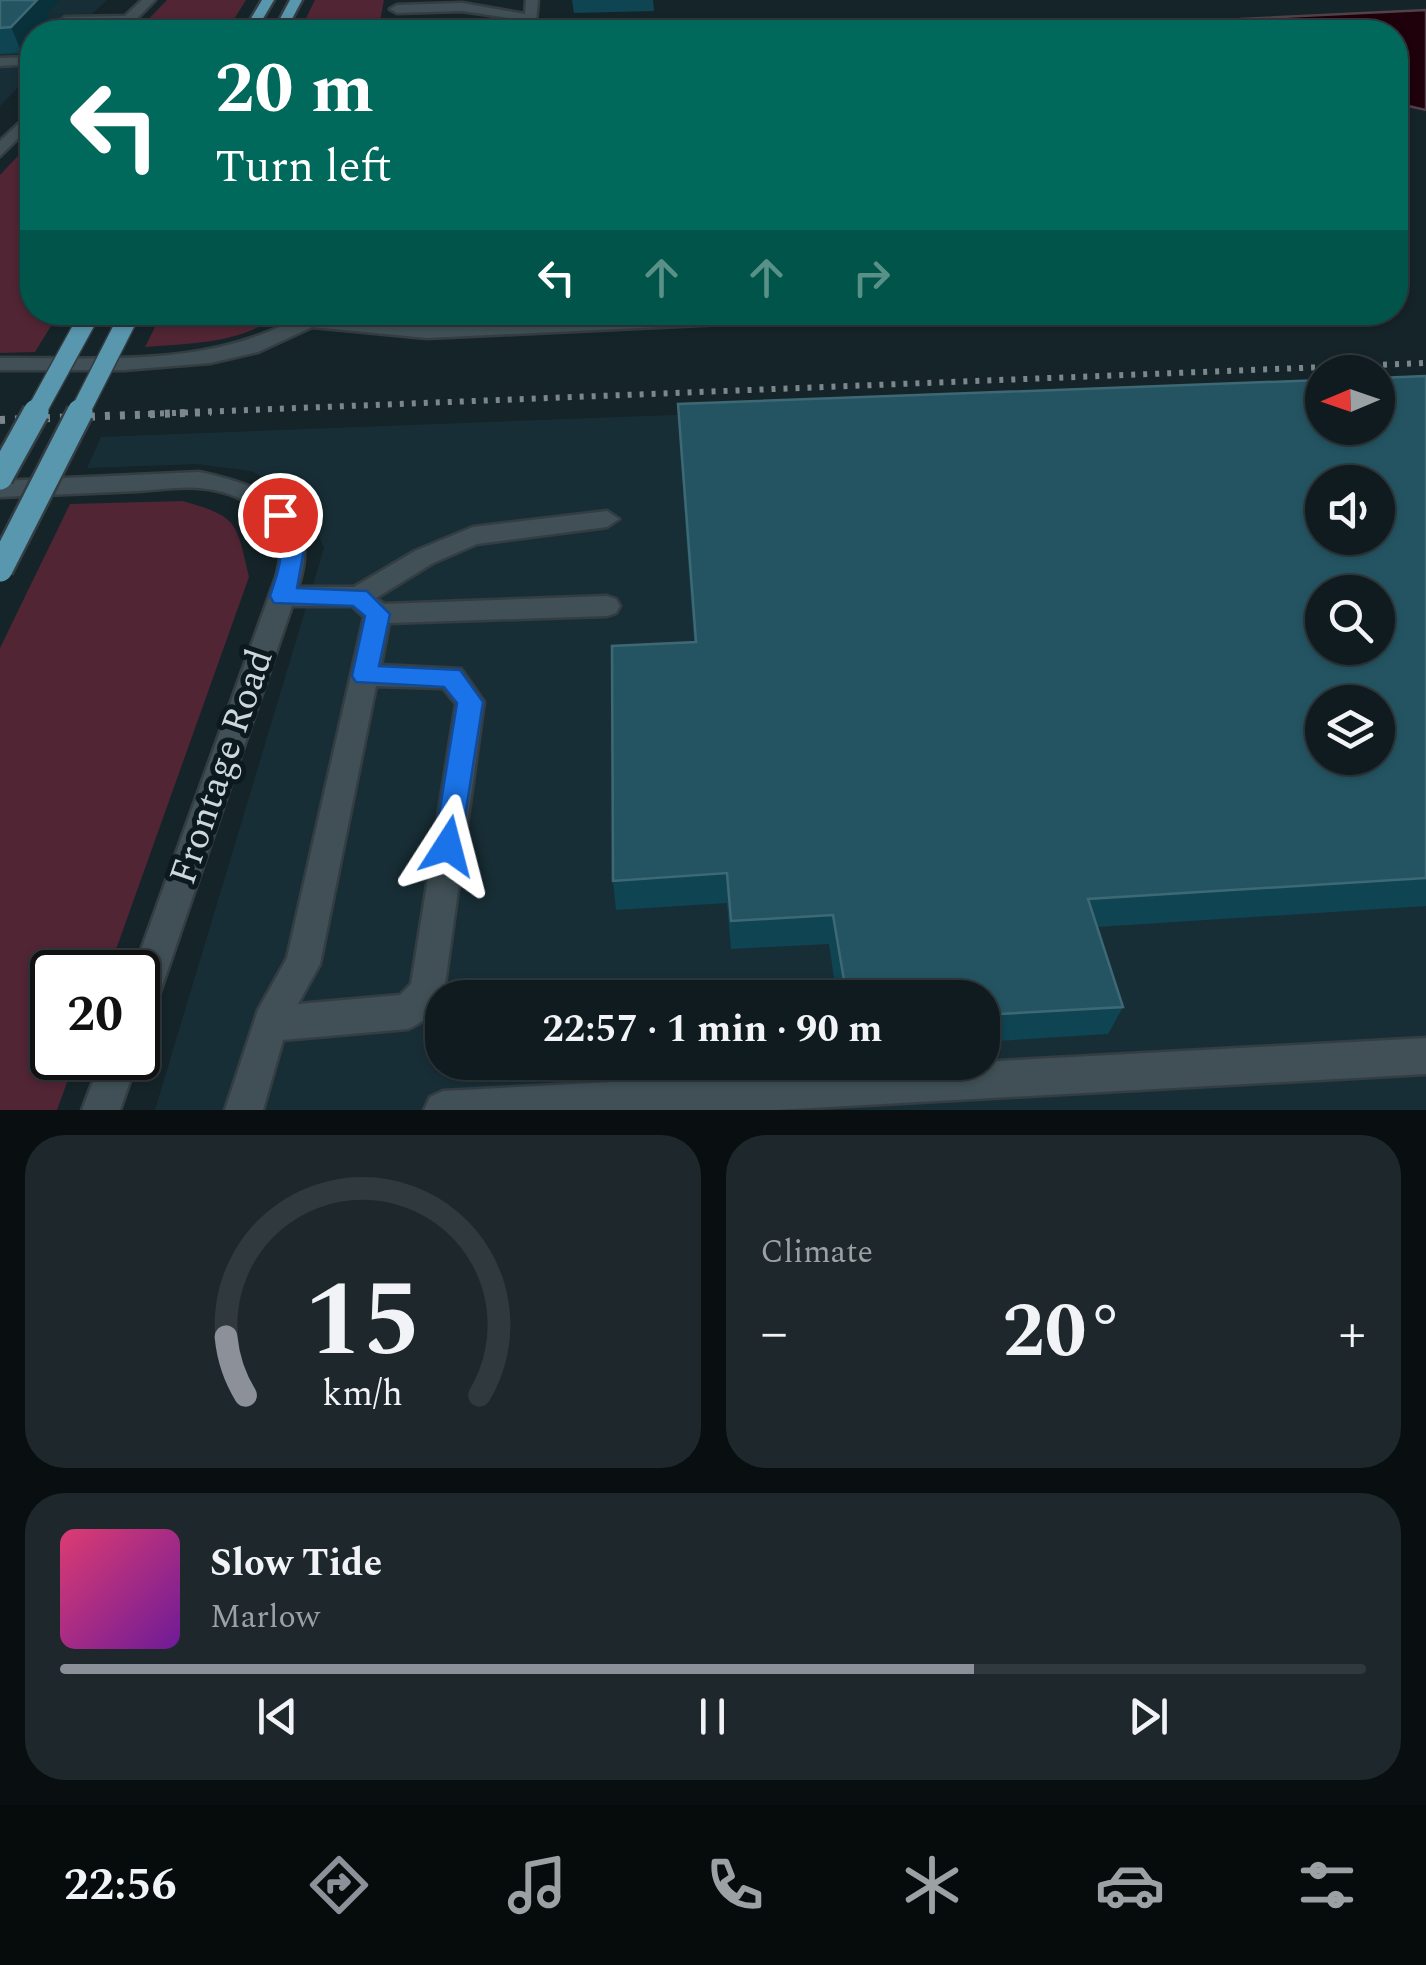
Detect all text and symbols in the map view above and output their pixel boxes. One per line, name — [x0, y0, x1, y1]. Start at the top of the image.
text: 20 m — [215, 37, 374, 143]
icon: left — [50, 60, 180, 190]
text: Turn left — [215, 133, 392, 202]
icon: left — [529, 250, 584, 305]
icon: ahead — [634, 250, 689, 305]
icon: ahead — [739, 250, 794, 305]
icon: right — [844, 250, 899, 305]
north arrow — [1305, 355, 1395, 445]
map controls — [1305, 355, 1395, 775]
button: sound — [1305, 465, 1395, 555]
pin — [238, 473, 323, 558]
icon: arrive — [253, 488, 308, 543]
button: search — [1305, 575, 1395, 665]
street label: Frontage Road — [155, 641, 289, 893]
button: layers — [1305, 685, 1395, 775]
position arrow — [396, 794, 500, 898]
speed limit sign: 20 — [30, 950, 160, 1080]
text: 22:57 · 1 min · 90 m — [543, 1001, 882, 1059]
text: Climate — [761, 1228, 873, 1277]
text: 15 — [304, 1243, 421, 1401]
text: 20° — [1002, 1276, 1124, 1390]
text: − — [761, 1292, 788, 1375]
text: + — [1338, 1292, 1366, 1375]
text: km/h — [323, 1367, 403, 1422]
text: Slow Tide — [210, 1535, 382, 1593]
text: Marlow — [210, 1593, 320, 1642]
icon: previous — [250, 1689, 305, 1744]
icon: pause — [685, 1689, 740, 1744]
icon: next — [1121, 1689, 1176, 1744]
icon: directions — [304, 1850, 374, 1920]
icon: music — [502, 1850, 572, 1920]
icon: phone — [700, 1850, 770, 1920]
icon: climate — [897, 1850, 967, 1920]
icon: car — [1095, 1850, 1165, 1920]
icon: filters — [1292, 1850, 1362, 1920]
text: 22:56 — [64, 1851, 177, 1920]

